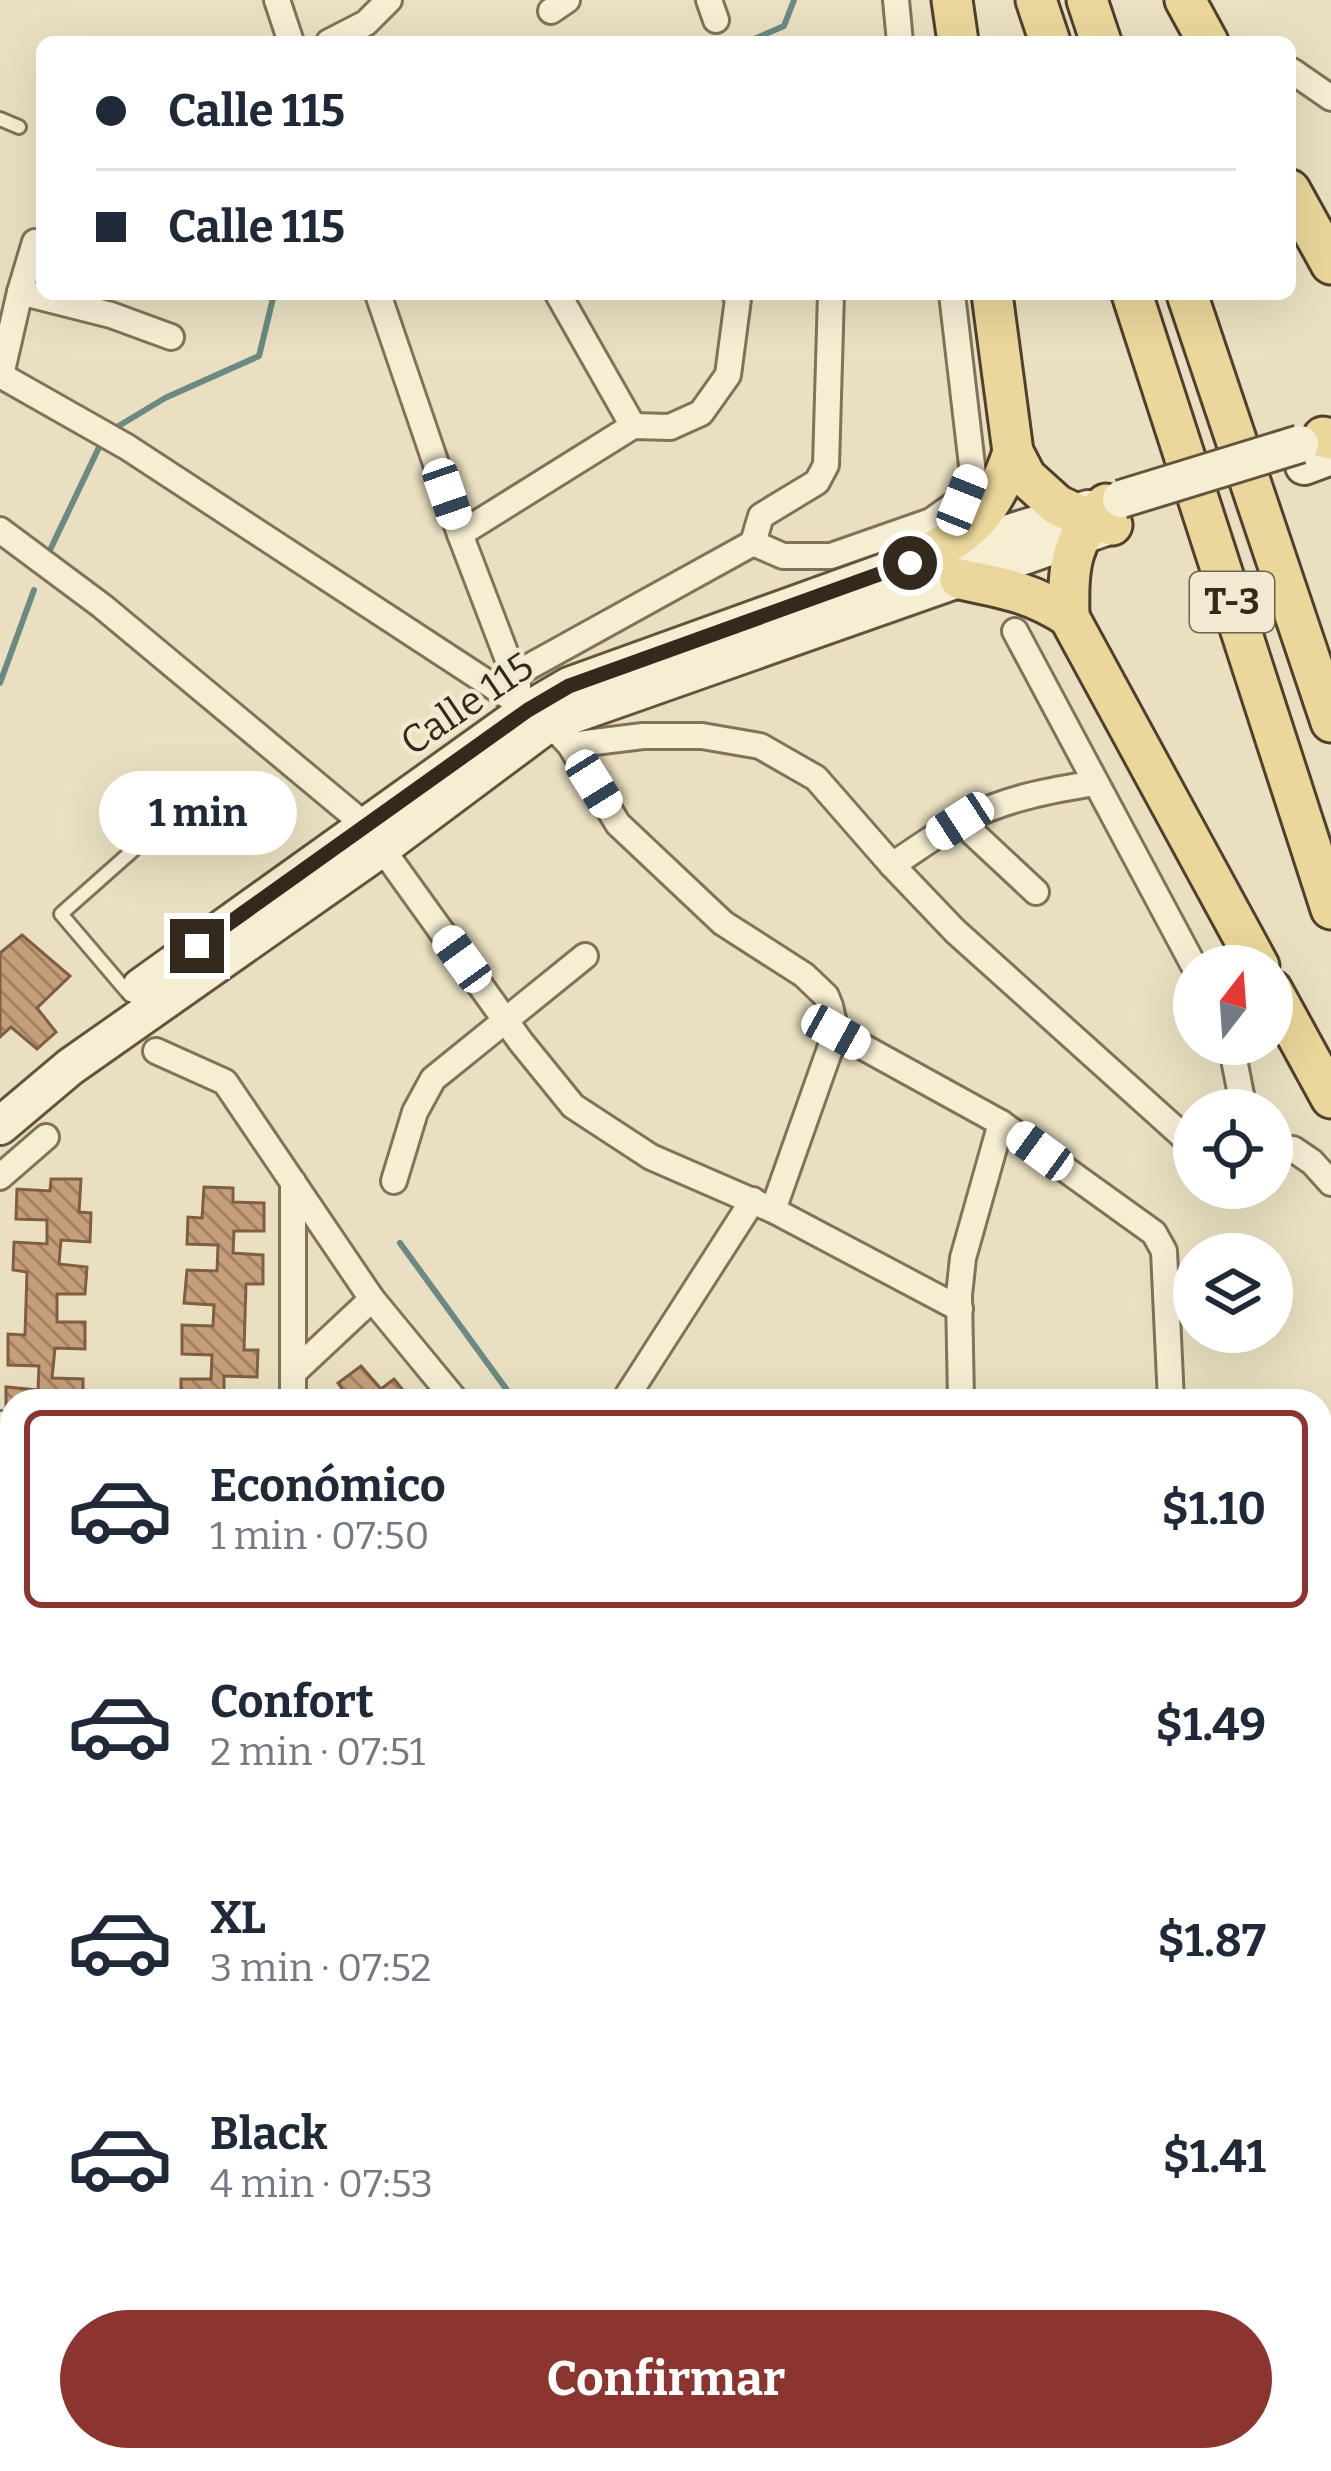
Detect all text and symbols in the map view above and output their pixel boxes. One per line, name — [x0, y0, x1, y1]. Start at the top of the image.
text: Calle 115 — [168, 84, 345, 138]
text: Calle 115 — [168, 200, 345, 254]
car — [418, 454, 476, 534]
car — [932, 460, 992, 540]
route start — [883, 536, 937, 590]
road number: T-3 — [1190, 572, 1274, 632]
street label: Calle 115 — [392, 643, 542, 765]
car — [560, 744, 628, 824]
callout: 1 min — [98, 772, 296, 856]
car — [920, 786, 1000, 856]
text: 1 min — [149, 790, 247, 836]
route end — [170, 919, 224, 973]
car — [426, 919, 498, 999]
north arrow — [1173, 945, 1293, 1065]
map controls — [1173, 945, 1293, 1353]
car — [796, 999, 876, 1065]
button: locate — [1173, 1089, 1293, 1209]
car — [1000, 1115, 1080, 1187]
button: layers — [1173, 1233, 1293, 1353]
icon: car — [66, 1455, 174, 1563]
text: Económico — [210, 1459, 446, 1513]
text: $1.10 — [1162, 1482, 1266, 1536]
text: 1 min · 07:50 — [210, 1513, 430, 1559]
icon: car — [66, 1671, 174, 1779]
text: Confort — [210, 1675, 374, 1729]
text: $1.49 — [1156, 1698, 1266, 1752]
text: 2 min · 07:51 — [210, 1729, 425, 1775]
icon: car — [66, 1887, 174, 1995]
text: XL — [210, 1891, 266, 1945]
text: $1.87 — [1157, 1914, 1266, 1968]
text: 3 min · 07:52 — [210, 1945, 432, 1991]
icon: car — [66, 2103, 174, 2211]
text: Black — [210, 2107, 327, 2161]
text: $1.41 — [1163, 2130, 1266, 2184]
text: 4 min · 07:53 — [210, 2161, 433, 2207]
button: Confirmar — [60, 2310, 1272, 2448]

